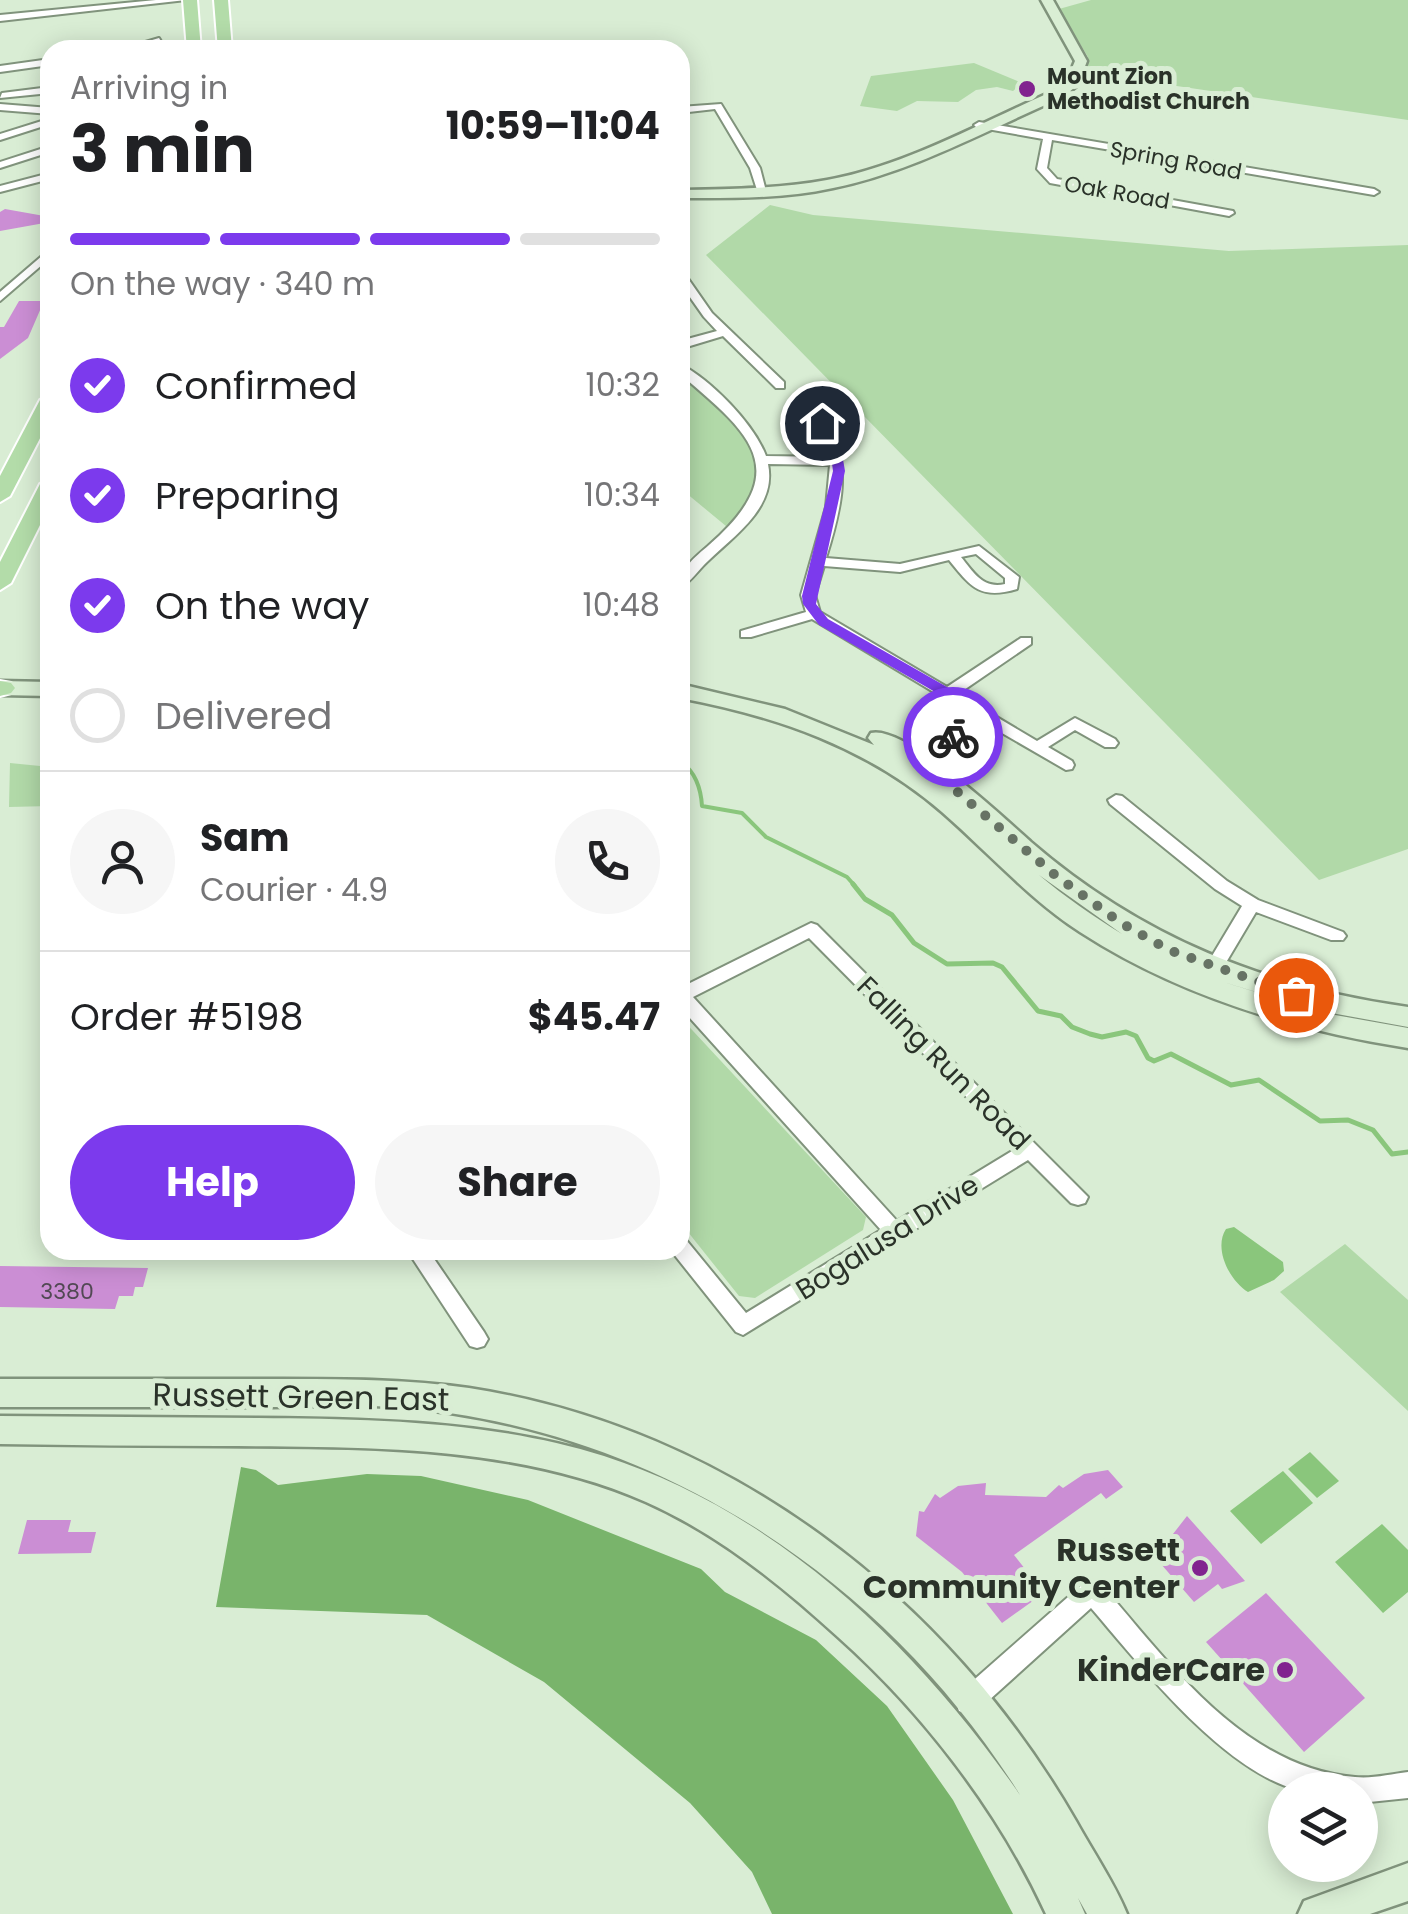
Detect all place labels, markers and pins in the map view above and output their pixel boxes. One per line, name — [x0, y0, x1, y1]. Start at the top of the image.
place label: Mount Zion Methodist Church — [1047, 61, 1250, 117]
marker: Mount Zion Methodist Church — [1016, 78, 1038, 100]
pin — [780, 381, 865, 466]
pin — [1254, 953, 1339, 1038]
place label: Russett Community Center — [863, 1527, 1180, 1609]
marker: Russett Community Center — [1189, 1557, 1211, 1579]
place label: KinderCare — [1077, 1647, 1265, 1692]
marker: KinderCare — [1274, 1659, 1296, 1681]

